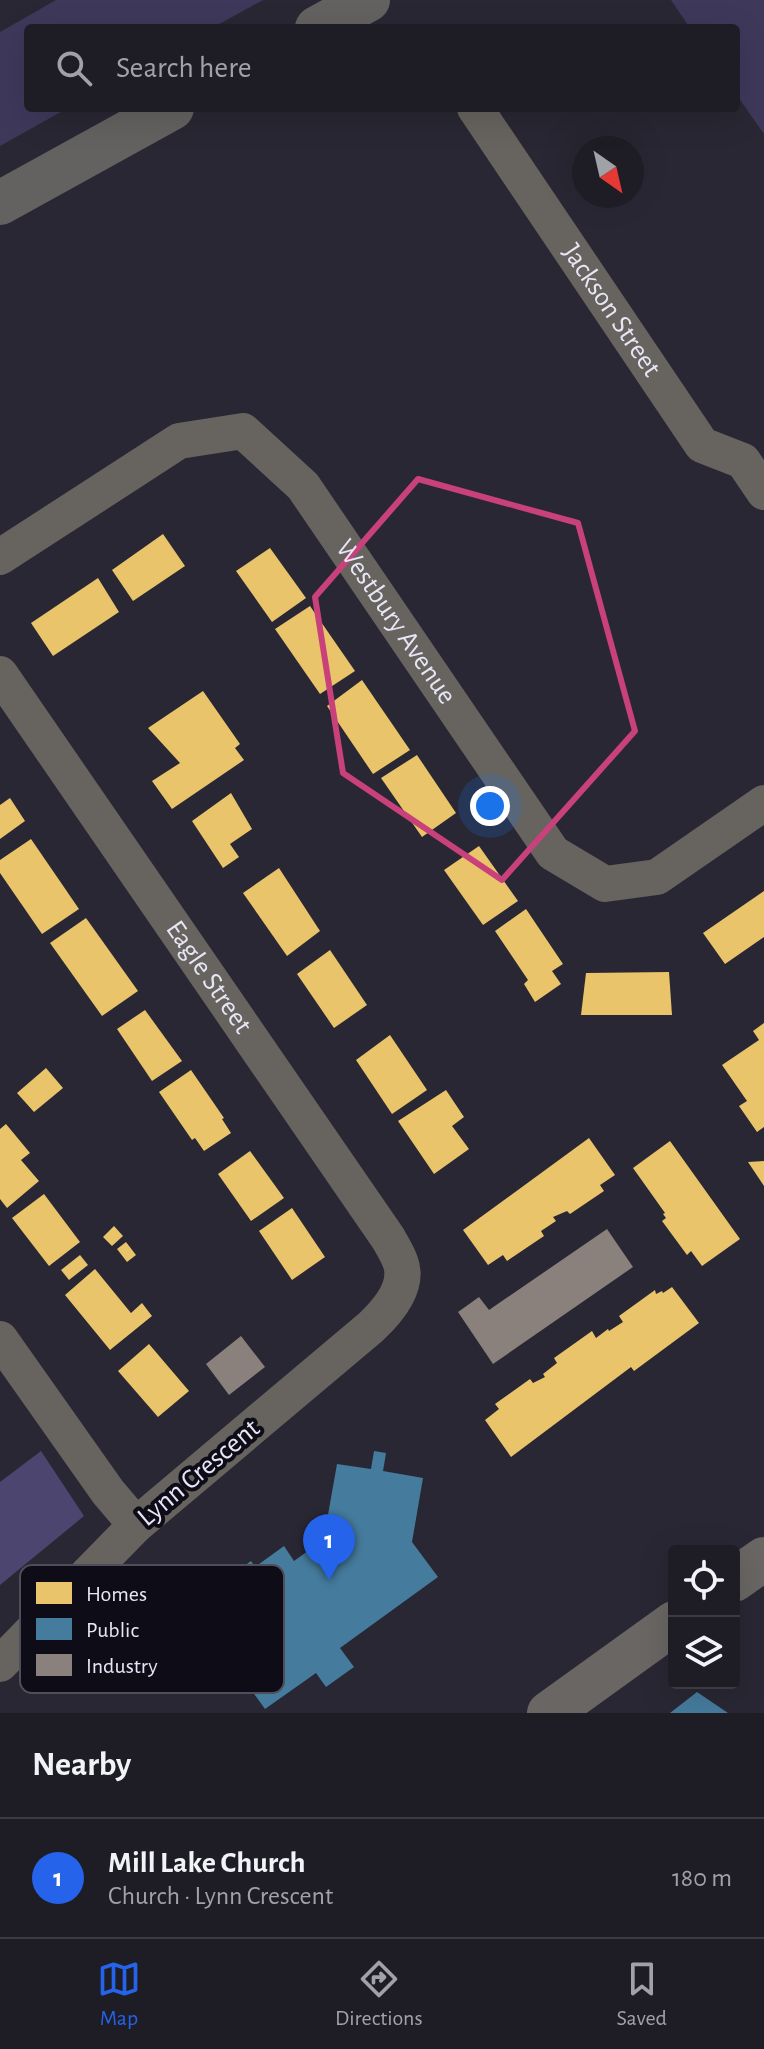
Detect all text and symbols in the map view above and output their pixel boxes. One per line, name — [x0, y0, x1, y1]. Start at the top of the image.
search box — [24, 24, 740, 112]
icon: search — [52, 46, 96, 90]
text: Search here — [116, 53, 252, 83]
north arrow — [572, 136, 644, 208]
street label: Jackson Street — [557, 239, 666, 382]
street label: Westbury Avenue — [330, 535, 461, 709]
your location — [470, 786, 510, 826]
street label: Eagle Street — [160, 916, 257, 1039]
street label: Lynn Crescent — [133, 1414, 265, 1532]
pin: 1 — [303, 1514, 355, 1580]
map controls — [668, 1545, 740, 1689]
button: locate — [668, 1545, 740, 1617]
legend — [20, 1565, 284, 1693]
text: Homes — [86, 1583, 147, 1605]
button: layers — [668, 1617, 740, 1689]
text: Public — [86, 1619, 139, 1641]
text: Industry — [86, 1655, 158, 1677]
text: Nearby — [32, 1748, 131, 1782]
text: Mill Lake Church — [108, 1848, 306, 1878]
text: 1 — [53, 1865, 63, 1891]
text: 180 m — [672, 1865, 732, 1891]
text: Church · Lynn Crescent — [108, 1883, 333, 1909]
tab: Map — [97, 1957, 141, 2031]
tab: Directions — [335, 1957, 423, 2031]
tab: Saved — [617, 1957, 667, 2031]

